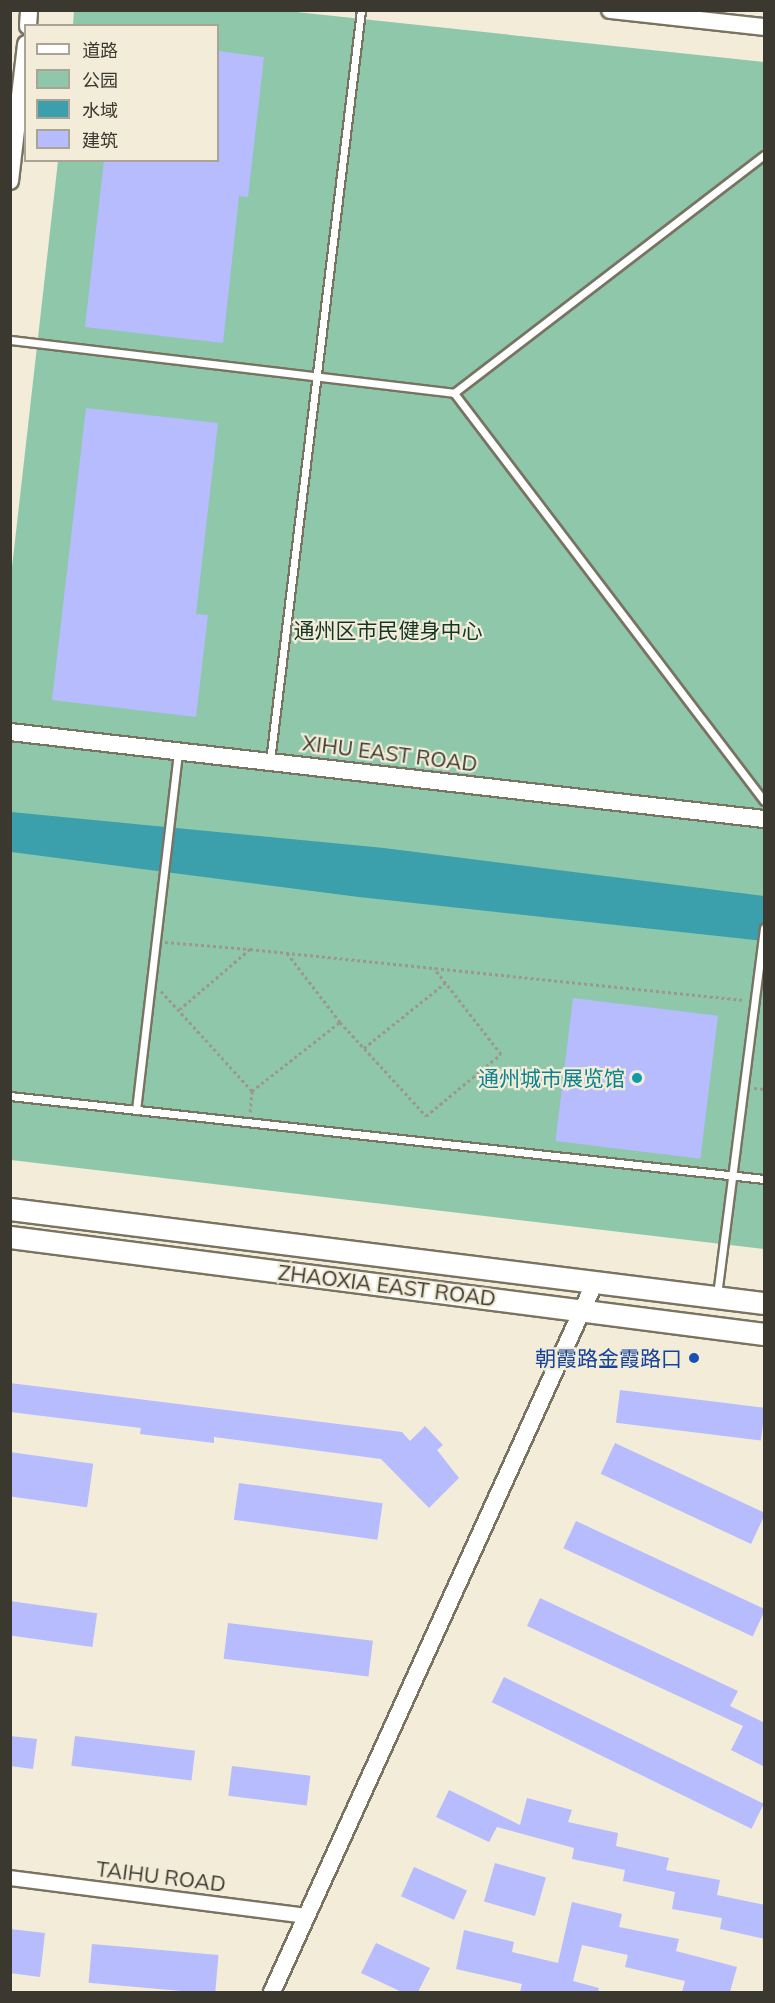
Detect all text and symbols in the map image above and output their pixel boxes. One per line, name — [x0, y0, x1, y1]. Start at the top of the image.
legend — [24, 24, 219, 162]
text: 道路 — [82, 39, 118, 62]
text: 公园 — [82, 69, 118, 92]
text: 水域 — [82, 99, 118, 122]
text: 建筑 — [82, 129, 118, 152]
park label: 通州区市民健身中心 — [294, 617, 482, 643]
street label: XIHU EAST ROAD — [301, 730, 479, 776]
place label: 通州城市展览馆 — [478, 1065, 625, 1091]
marker: 通州城市展览馆 — [630, 1071, 644, 1085]
street label: ZHAOXIA EAST ROAD — [277, 1259, 497, 1311]
place label: 朝霞路金霞路口 — [535, 1345, 682, 1371]
marker: 朝霞路金霞路口 — [687, 1351, 701, 1365]
street label: TAIHU ROAD — [95, 1856, 227, 1896]

